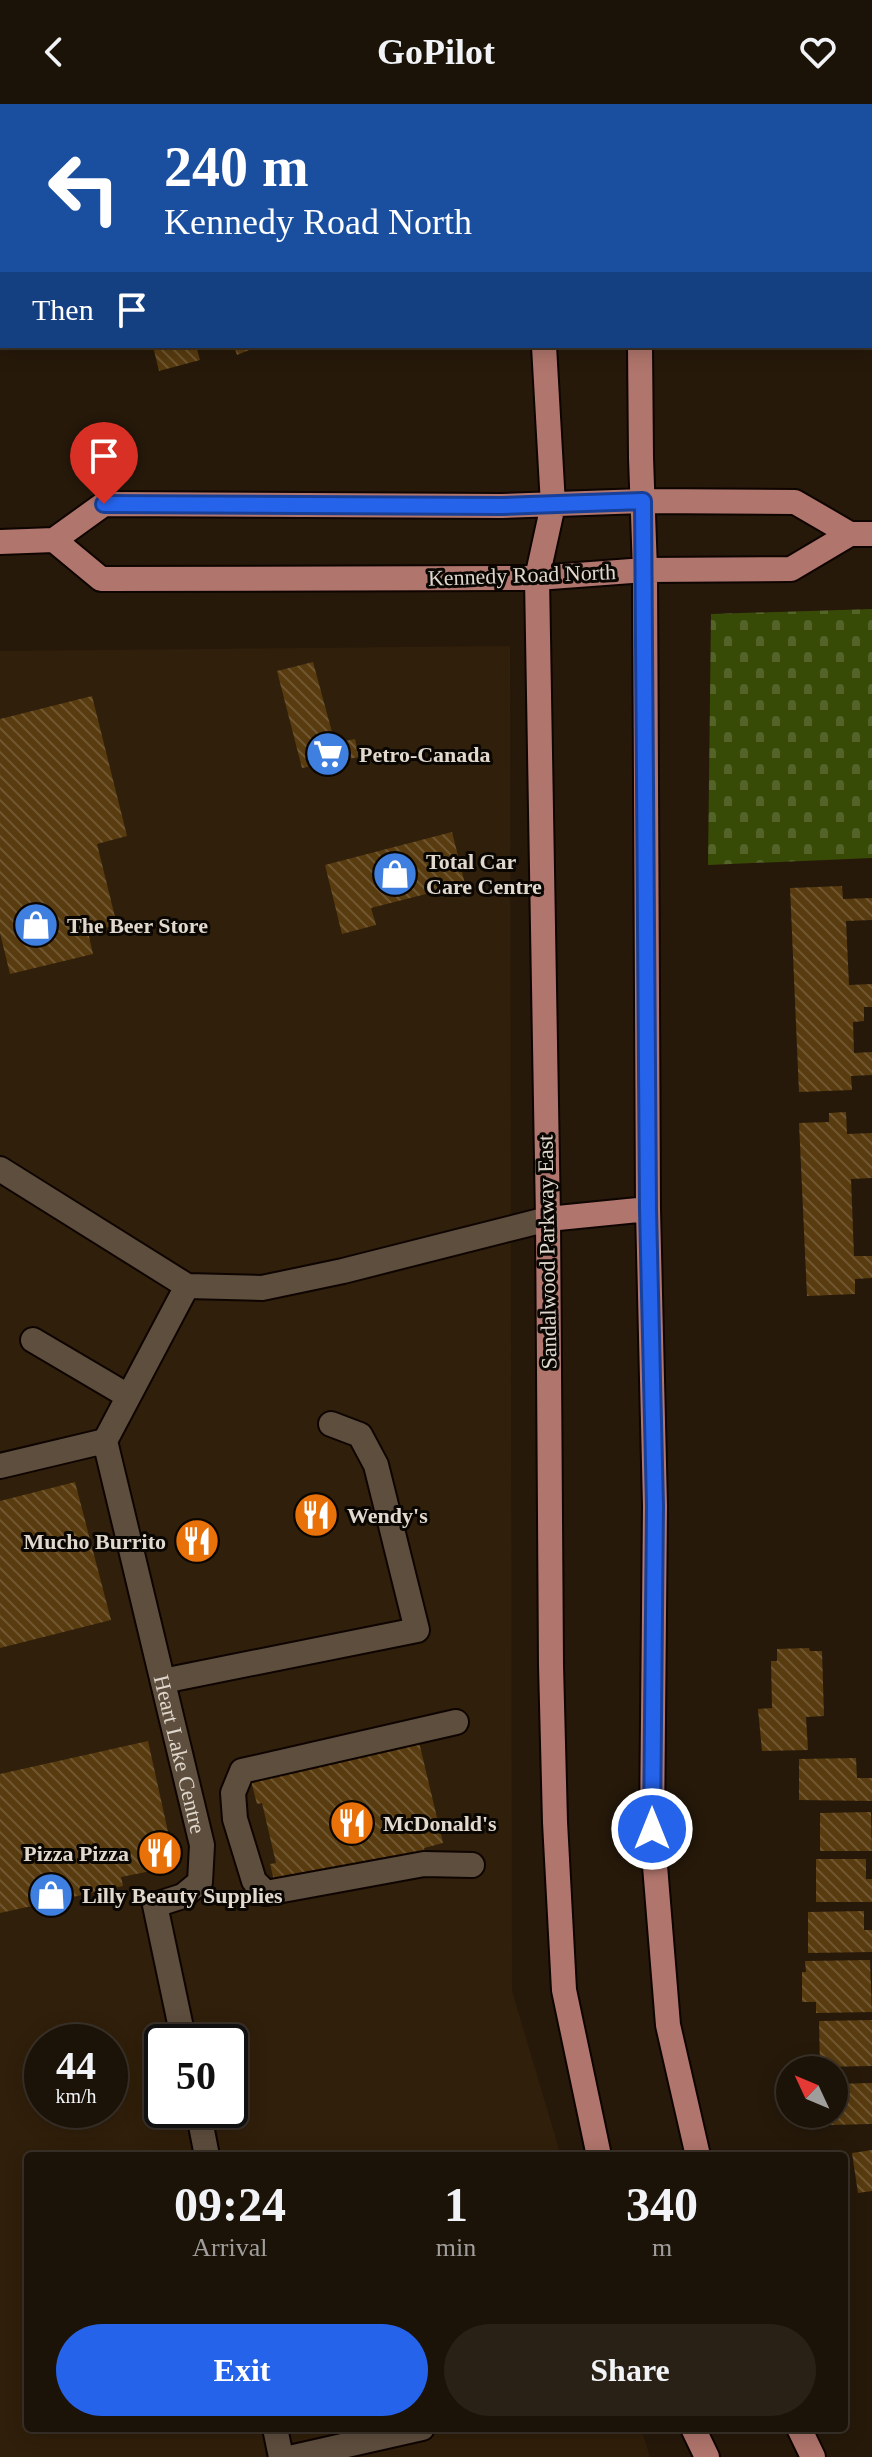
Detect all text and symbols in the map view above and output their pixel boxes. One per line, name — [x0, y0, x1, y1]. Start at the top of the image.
icon: back — [32, 30, 76, 74]
icon: heart — [796, 30, 840, 74]
text: GoPilot — [377, 32, 495, 72]
icon: left — [32, 136, 136, 240]
text: 240 m — [164, 136, 309, 198]
text: Kennedy Road North — [164, 202, 472, 242]
icon: arrive — [110, 288, 154, 332]
text: Then — [32, 293, 94, 326]
pin — [70, 422, 138, 504]
icon: arrive — [82, 434, 126, 478]
street label: Kennedy Road North — [428, 559, 616, 591]
supermarket icon: Petro-Canada — [304, 730, 352, 778]
place label: Petro-Canada — [359, 742, 491, 767]
place label: Total Car Care Centre — [426, 849, 542, 899]
shop icon: Total Car Care Centre — [371, 850, 419, 898]
shop icon: The Beer Store — [12, 901, 60, 949]
place label: The Beer Store — [67, 913, 208, 938]
street label: Sandalwood Parkway East — [532, 1134, 562, 1370]
restaurant icon: Wendy's — [292, 1491, 340, 1539]
place label: Wendy's — [347, 1503, 428, 1528]
restaurant icon: Mucho Burrito — [173, 1517, 221, 1565]
place label: Mucho Burrito — [24, 1529, 166, 1554]
street label: Heart Lake Centre — [149, 1672, 211, 1836]
position arrow — [610, 1787, 694, 1871]
restaurant icon: McDonald's — [328, 1799, 376, 1847]
place label: McDonald's — [383, 1811, 497, 1836]
restaurant icon: Pizza Pizza — [136, 1829, 184, 1877]
place label: Pizza Pizza — [23, 1841, 129, 1866]
shop icon: Lilly Beauty Supplies — [27, 1871, 75, 1919]
place label: Lilly Beauty Supplies — [82, 1883, 283, 1908]
speed limit sign: 50 — [144, 2024, 248, 2128]
text: 44 — [56, 2043, 96, 2088]
north arrow — [776, 2056, 848, 2128]
map controls — [776, 2056, 848, 2128]
text: km/h — [55, 2085, 97, 2107]
text: 09:24 — [174, 2178, 286, 2231]
text: 1 — [444, 2178, 468, 2231]
text: 340 — [626, 2178, 698, 2231]
text: Arrival — [192, 2233, 267, 2262]
text: min — [436, 2233, 476, 2262]
text: m — [652, 2233, 672, 2262]
button: Exit — [56, 2324, 428, 2416]
button: Share — [444, 2324, 816, 2416]

